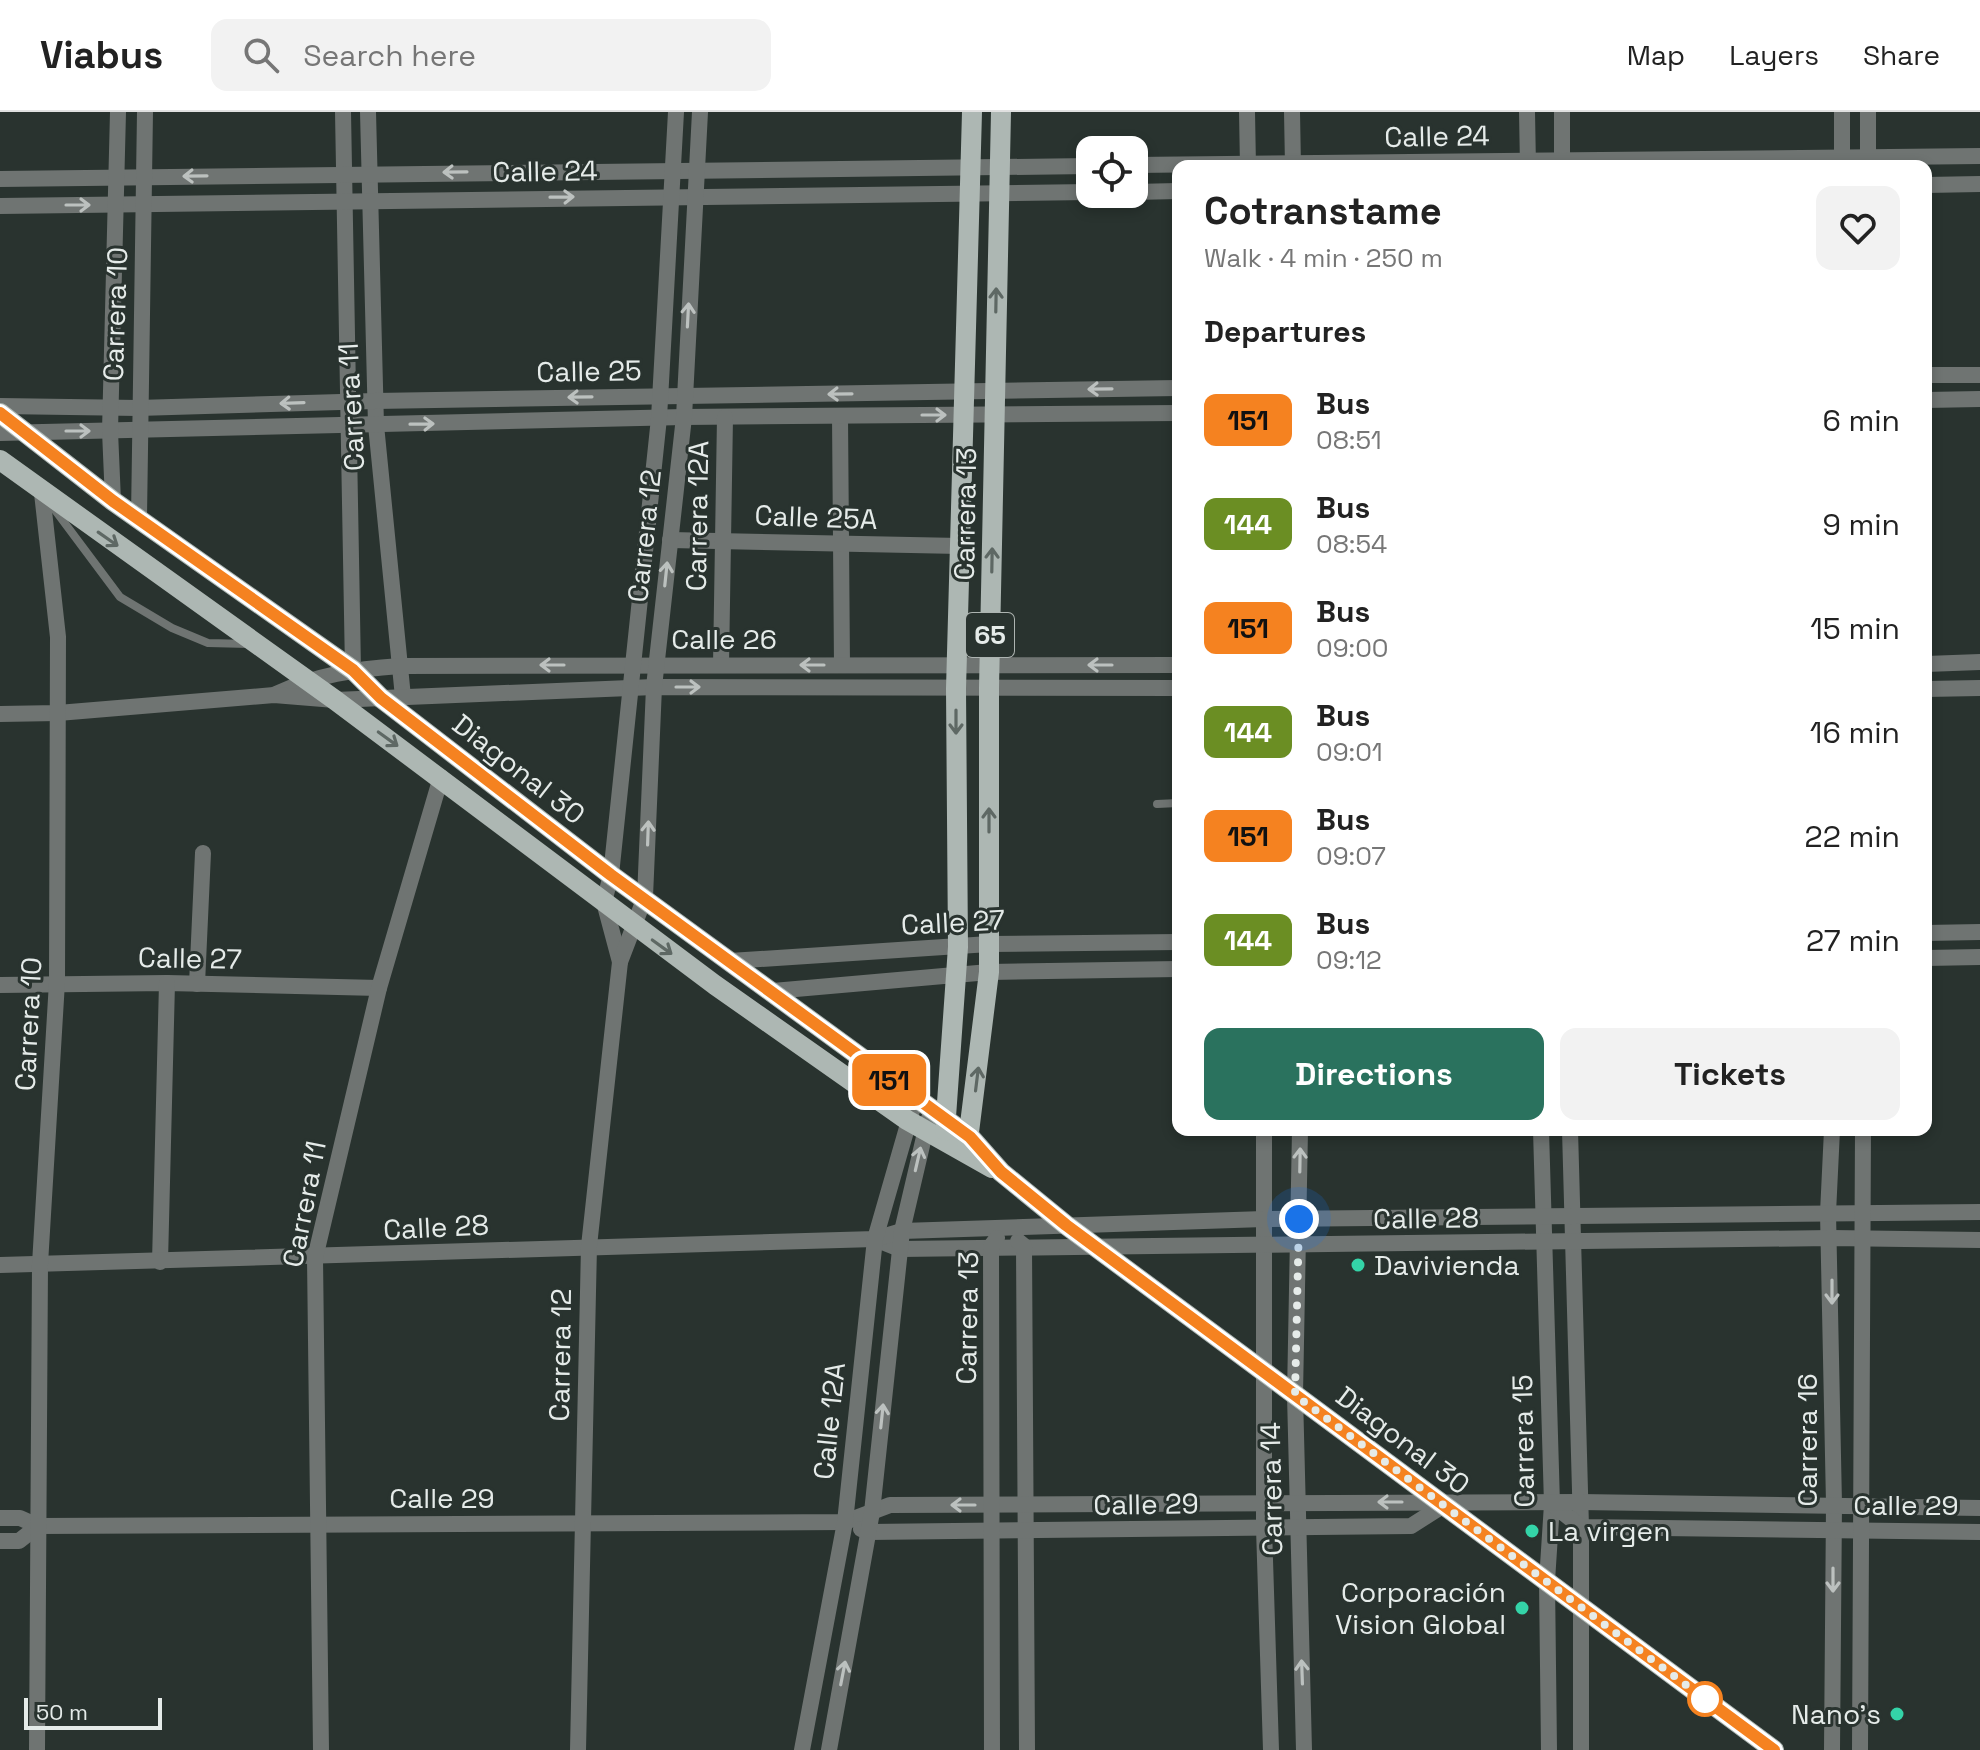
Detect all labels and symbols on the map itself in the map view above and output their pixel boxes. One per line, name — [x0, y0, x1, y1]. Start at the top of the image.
street label: Calle 24 — [1384, 117, 1490, 155]
street label: Calle 24 — [492, 152, 598, 190]
one-way arrow — [442, 165, 469, 180]
one-way arrow — [182, 168, 209, 184]
one-way arrow — [548, 189, 575, 205]
one-way arrow — [64, 198, 91, 213]
street label: Carrera 10 — [95, 246, 135, 382]
one-way arrow — [989, 287, 1004, 314]
one-way arrow — [681, 302, 696, 329]
street label: Carrera 11 — [330, 342, 372, 472]
street label: Calle 25 — [536, 352, 642, 390]
one-way arrow — [1087, 381, 1114, 397]
one-way arrow — [827, 386, 854, 402]
one-way arrow — [567, 389, 594, 405]
one-way arrow — [279, 396, 306, 411]
one-way arrow — [920, 407, 947, 423]
one-way arrow — [408, 416, 435, 431]
one-way arrow — [64, 423, 91, 439]
street label: Carrera 12A — [678, 440, 716, 592]
street label: Carrera 13 — [946, 447, 984, 581]
street label: Carrera 12 — [619, 468, 669, 604]
street label: Calle 25A — [754, 497, 878, 537]
one-way arrow — [97, 531, 119, 547]
one-way arrow — [984, 547, 1000, 574]
one-way arrow — [659, 561, 674, 587]
road number: 65 — [966, 613, 1014, 657]
street label: Calle 26 — [671, 621, 777, 657]
one-way arrow — [539, 657, 566, 673]
one-way arrow — [799, 657, 826, 673]
one-way arrow — [1087, 657, 1114, 673]
one-way arrow — [674, 679, 701, 695]
street label: Diagonal 30 — [445, 706, 593, 832]
one-way arrow — [948, 708, 964, 735]
one-way arrow — [377, 730, 399, 747]
one-way arrow — [981, 807, 997, 834]
one-way arrow — [640, 820, 655, 847]
street label: Calle 27 — [900, 901, 1006, 943]
one-way arrow — [651, 938, 673, 955]
street label: Calle 27 — [138, 939, 242, 977]
street label: Carrera 10 — [7, 956, 49, 1092]
line badge: 151 — [843, 1054, 935, 1106]
one-way arrow — [969, 1066, 984, 1093]
street label: Carrera 11 — [274, 1138, 334, 1270]
one-way arrow — [911, 1147, 926, 1173]
one-way arrow — [1292, 1147, 1307, 1174]
your location — [1279, 1199, 1319, 1239]
street label: Calle 28 — [1373, 1199, 1479, 1237]
street label: Calle 28 — [382, 1206, 490, 1248]
place label: Davivienda — [1374, 1247, 1520, 1283]
street label: Carrera 13 — [948, 1251, 986, 1385]
marker: Davivienda — [1349, 1256, 1367, 1274]
one-way arrow — [1824, 1278, 1840, 1305]
street label: Carrera 12 — [541, 1288, 579, 1422]
street label: Calle 12A — [805, 1361, 853, 1481]
street label: Carrera 16 — [1789, 1373, 1825, 1507]
street label: Carrera 15 — [1504, 1374, 1542, 1508]
street label: Diagonal 30 — [1329, 1378, 1477, 1502]
one-way arrow — [875, 1404, 890, 1430]
street label: Carrera 14 — [1252, 1422, 1290, 1556]
street label: Calle 29 — [389, 1480, 495, 1516]
street label: Calle 29 — [1093, 1485, 1199, 1523]
street label: Calle 29 — [1853, 1487, 1959, 1523]
one-way arrow — [1377, 1495, 1404, 1510]
one-way arrow — [950, 1497, 977, 1512]
place label: La virgen — [1548, 1513, 1670, 1549]
marker: La virgen — [1523, 1522, 1541, 1540]
one-way arrow — [1825, 1566, 1841, 1593]
place label: Corporación Vision Global — [1335, 1574, 1506, 1642]
marker: Corporación Vision Global — [1513, 1599, 1531, 1617]
one-way arrow — [1294, 1659, 1309, 1686]
one-way arrow — [836, 1661, 851, 1687]
unlabelled marker — [1688, 1682, 1722, 1716]
scale bar — [24, 1694, 162, 1730]
place label: Nano's — [1791, 1696, 1881, 1732]
marker: Nano's — [1888, 1705, 1906, 1723]

